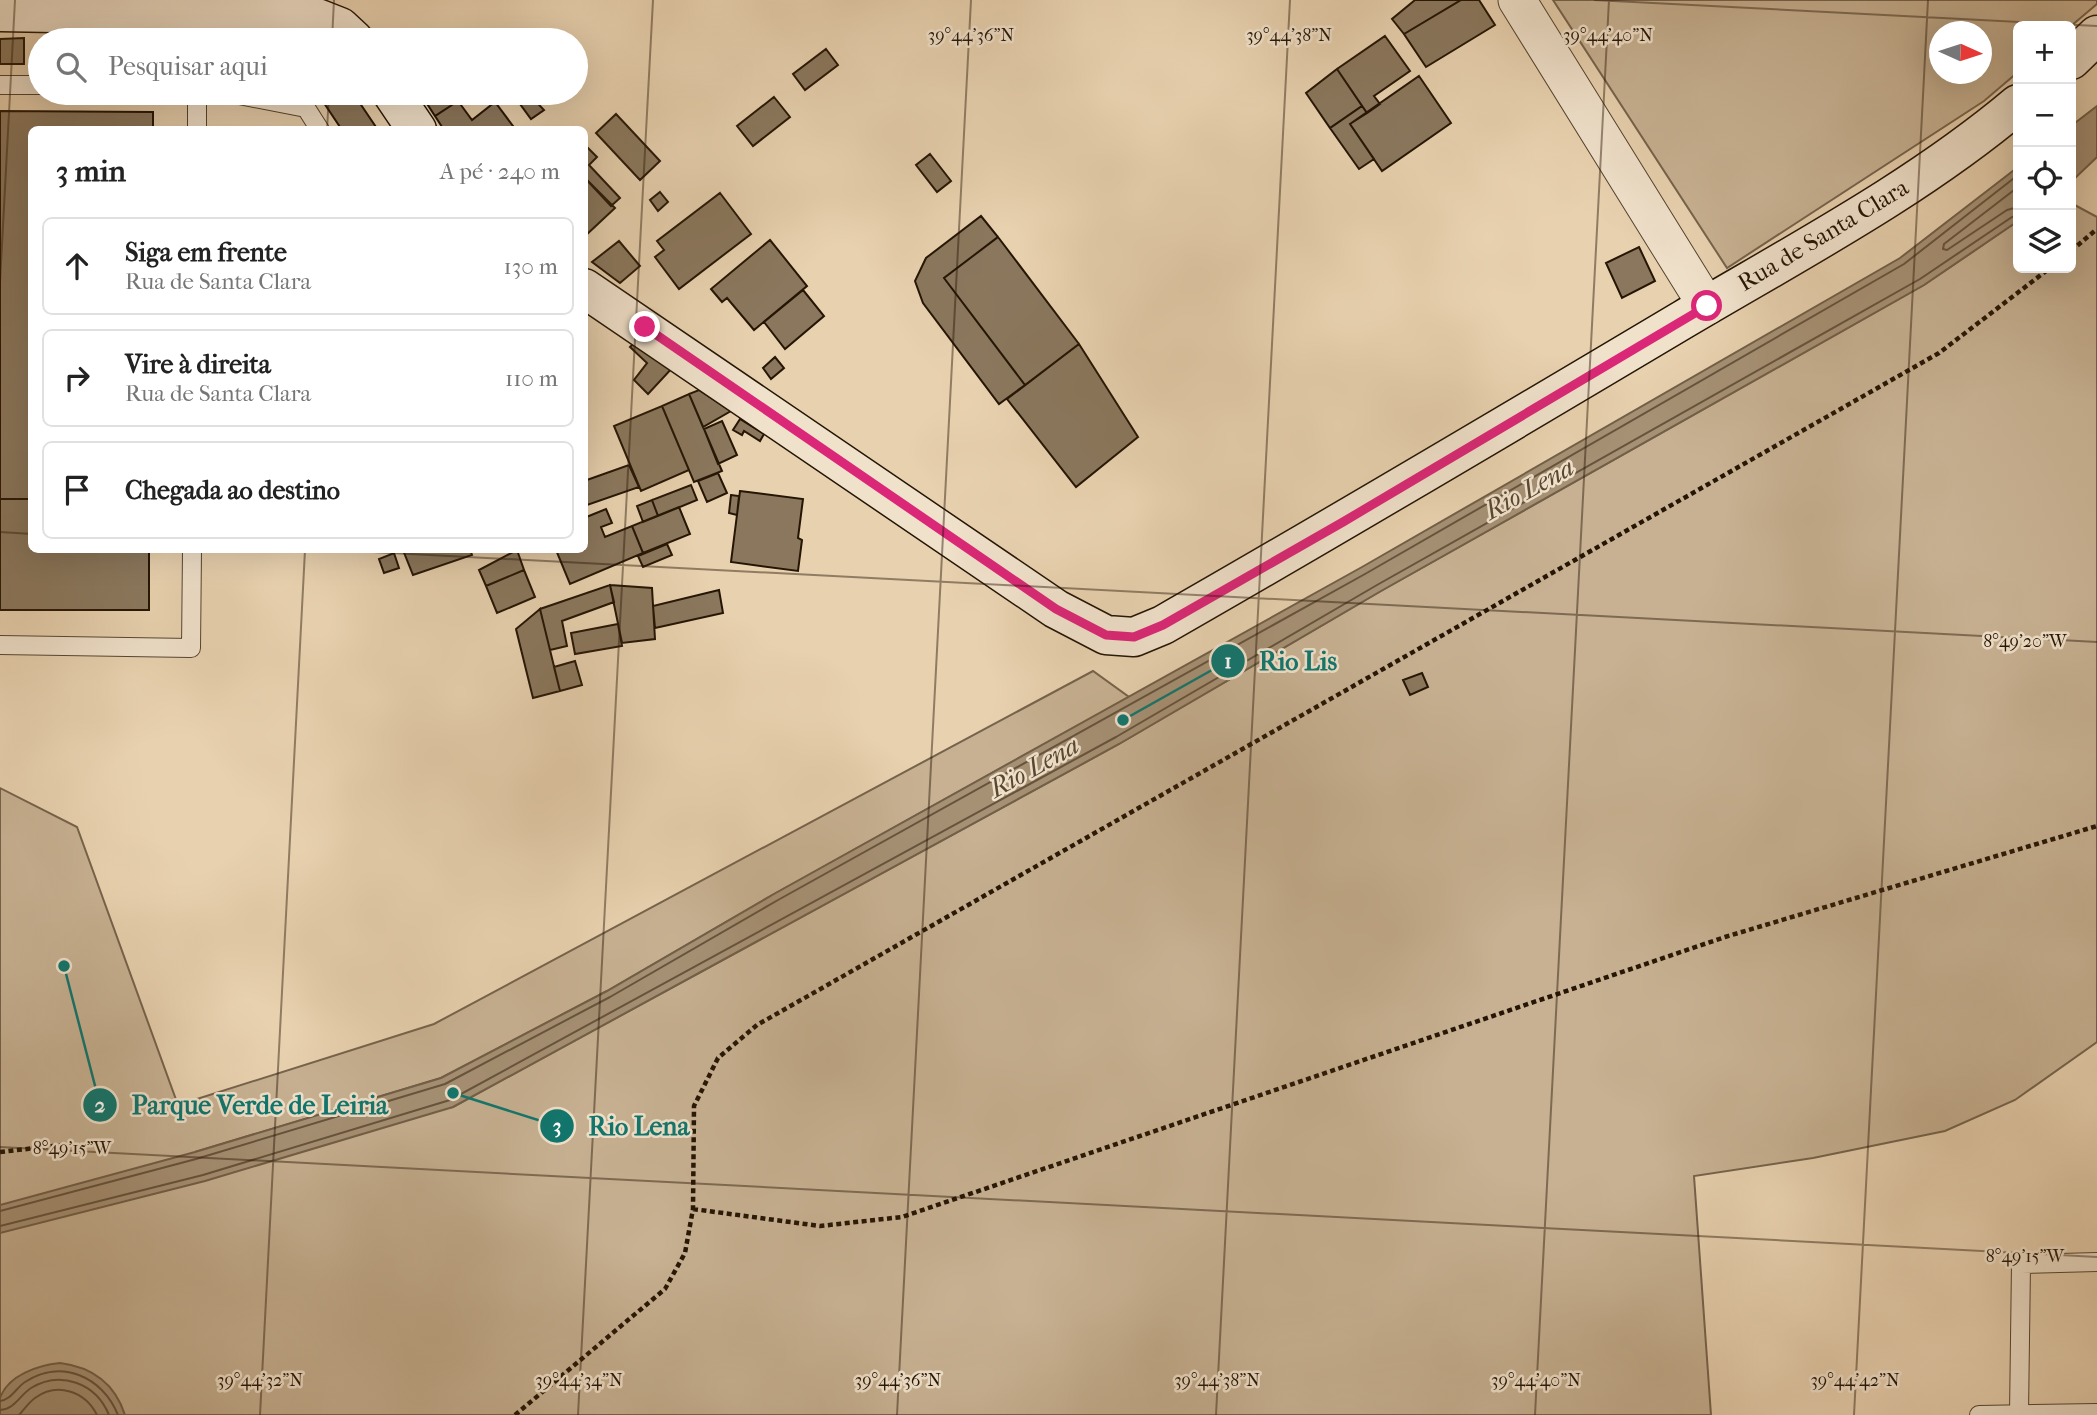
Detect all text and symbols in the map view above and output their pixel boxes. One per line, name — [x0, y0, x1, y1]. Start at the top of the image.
north arrow — [1929, 21, 1992, 84]
map controls — [2013, 21, 2076, 273]
button: + — [2013, 21, 2076, 84]
text: 39°44'36"N — [928, 25, 1015, 46]
text: 39°44'38"N — [1246, 25, 1332, 46]
text: 39°44'40"N — [1563, 25, 1653, 46]
search box — [28, 28, 588, 105]
icon: search — [52, 48, 90, 86]
text: Pesquisar aqui — [108, 51, 268, 82]
button: − — [2013, 84, 2076, 147]
button: locate — [2013, 147, 2076, 210]
text: 3 min — [56, 154, 126, 189]
text: A pé · 240 m — [440, 158, 560, 185]
street label: Rua de Santa Clara — [1733, 173, 1914, 297]
button: layers — [2013, 210, 2076, 273]
text: Siga em frente — [125, 237, 287, 268]
icon: ahead — [58, 247, 96, 285]
text: 130 m — [504, 253, 558, 280]
text: Rua de Santa Clara — [125, 268, 311, 295]
route start — [1691, 290, 1722, 321]
route end — [629, 311, 660, 342]
text: Vire à direita — [125, 349, 271, 380]
icon: right — [58, 359, 96, 397]
text: 110 m — [505, 365, 558, 392]
text: Rua de Santa Clara — [125, 380, 311, 407]
water label: Rio Lena — [1477, 452, 1579, 527]
icon: arrive — [58, 471, 96, 509]
text: Chegada ao destino — [125, 475, 340, 506]
text: 8°49'20"W — [1983, 631, 2068, 652]
callout: Rio Lis — [1210, 637, 1351, 684]
text: Rio Lis — [1259, 646, 1337, 677]
text: 1 — [1224, 649, 1232, 673]
water label: Rio Lena — [982, 730, 1084, 805]
callout: Parque Verde de Leiria — [83, 1081, 402, 1128]
text: Parque Verde de Leiria — [132, 1090, 389, 1121]
text: 2 — [95, 1093, 106, 1117]
callout: Rio Lena — [539, 1102, 703, 1149]
text: Rio Lena — [589, 1111, 690, 1142]
text: 3 — [553, 1114, 561, 1138]
text: 8°49'15"W — [33, 1138, 112, 1159]
text: 8°49'15"W — [1986, 1246, 2065, 1267]
text: 39°44'32"N — [217, 1370, 303, 1391]
text: 39°44'34"N — [535, 1370, 623, 1391]
text: 39°44'36"N — [855, 1370, 942, 1391]
text: 39°44'38"N — [1174, 1370, 1260, 1391]
text: 39°44'40"N — [1491, 1370, 1581, 1391]
text: 39°44'42"N — [1810, 1370, 1900, 1391]

